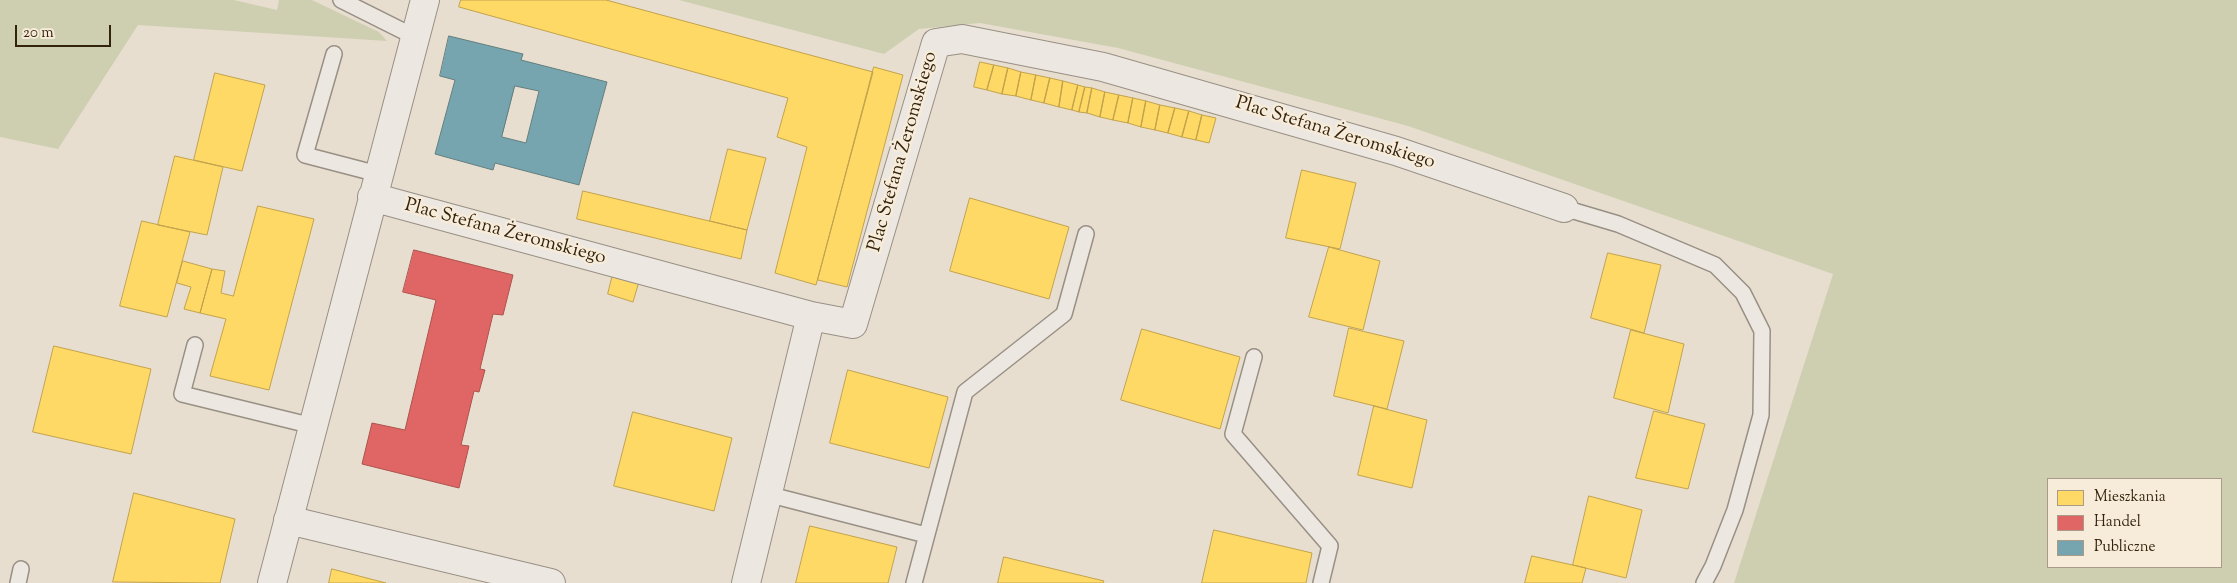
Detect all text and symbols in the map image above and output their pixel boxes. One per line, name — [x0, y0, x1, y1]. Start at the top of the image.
scale bar — [18, 15, 114, 47]
text: 20 m — [23, 23, 54, 44]
street label: Plac Stefana Żeromskiego — [864, 49, 944, 255]
street label: Plac Stefana Żeromskiego — [1232, 93, 1438, 175]
street label: Plac Stefana Żeromskiego — [402, 195, 608, 271]
legend — [2047, 478, 2222, 568]
text: Mieszkania — [2094, 487, 2166, 508]
text: Handel — [2094, 512, 2141, 533]
text: Publiczne — [2094, 537, 2155, 558]

